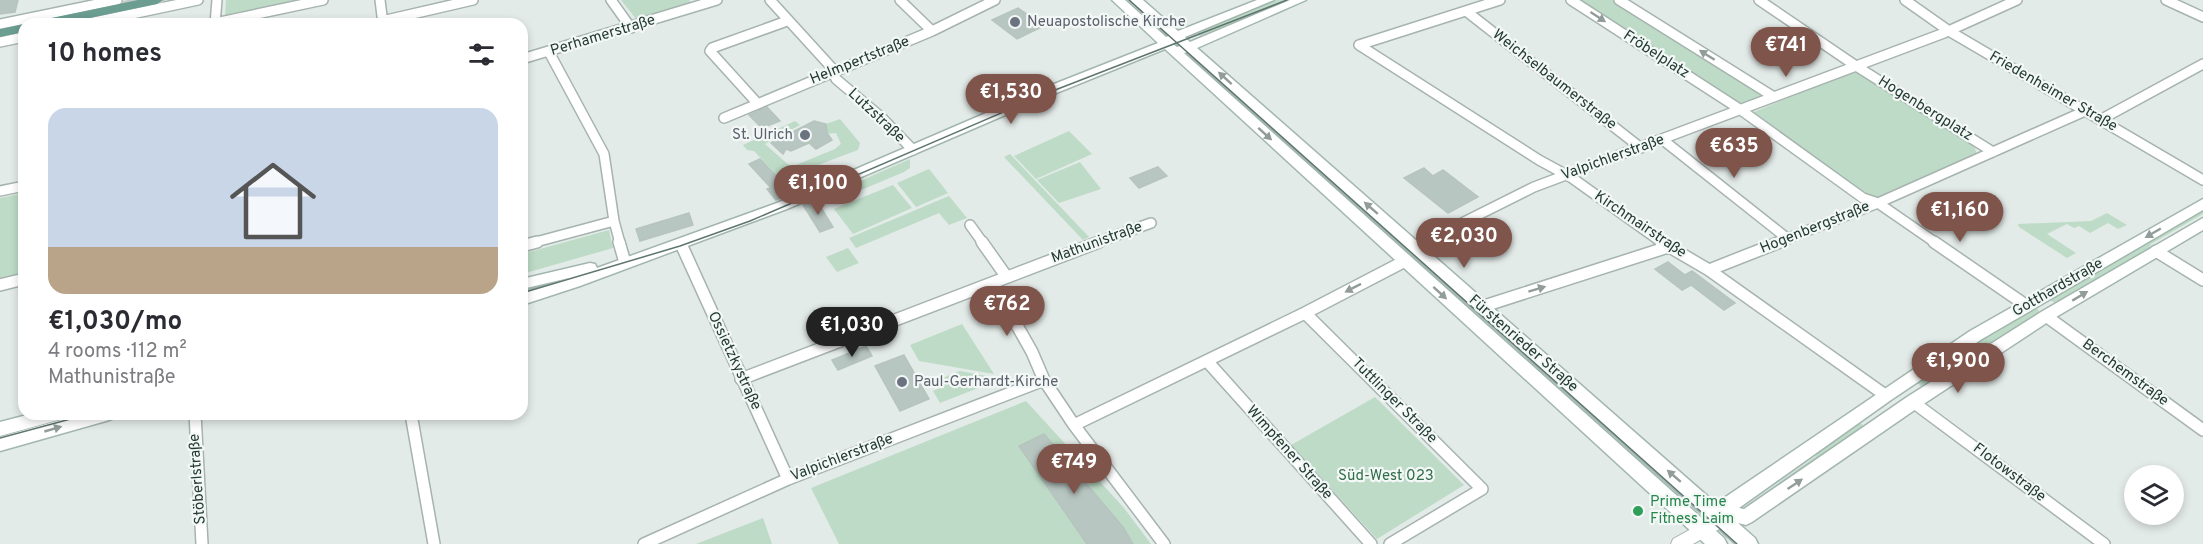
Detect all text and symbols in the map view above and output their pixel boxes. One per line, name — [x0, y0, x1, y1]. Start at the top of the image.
street label: Perhamerstraße — [548, 11, 658, 61]
one-way arrow — [1589, 11, 1605, 23]
place label: Neuapostolische Kirche — [1027, 13, 1186, 32]
marker: Neuapostolische Kirche — [1008, 15, 1022, 29]
street label: Weichselbaumerstraße — [1488, 26, 1620, 134]
street label: Fröbelplatz — [1619, 27, 1693, 83]
pin: €741 — [1750, 27, 1822, 78]
street label: Helmpertstraße — [807, 32, 913, 90]
text: €741 — [1765, 33, 1807, 59]
text: 10 homes — [48, 38, 162, 71]
icon: filters — [465, 38, 498, 71]
street label: Friedenheimer Straße — [1985, 48, 2121, 136]
one-way arrow — [1699, 49, 1715, 61]
one-way arrow — [1218, 72, 1233, 85]
street label: Hogenbergplatz — [1874, 72, 1976, 146]
pin: €1,530 — [962, 74, 1060, 125]
text: €1,530 — [980, 80, 1042, 106]
street label: Lutzstraße — [843, 85, 909, 147]
place label: St. Ulrich — [732, 126, 793, 145]
one-way arrow — [1257, 127, 1272, 141]
marker: St. Ulrich — [798, 128, 812, 142]
pin: €635 — [1698, 128, 1770, 179]
street label: Valpichlerstraße — [1559, 131, 1667, 185]
text: €635 — [1709, 134, 1759, 160]
icon: home — [219, 147, 327, 255]
pin: €1,100 — [769, 165, 867, 216]
text: €1,100 — [788, 171, 848, 197]
street label: Kirchmairstraße — [1590, 187, 1690, 263]
pin: €1,160 — [1911, 192, 2009, 243]
street label: Hogenbergstraße — [1757, 197, 1873, 259]
text: €1,160 — [1930, 198, 1990, 224]
one-way arrow — [1363, 201, 1378, 215]
street label: Mathunistraße — [1049, 218, 1145, 268]
pin: €2,030 — [1415, 218, 1513, 269]
text: €2,030 — [1430, 224, 1498, 250]
one-way arrow — [2144, 228, 2161, 238]
street label: Gotthardstraße — [2009, 254, 2107, 322]
one-way arrow — [1344, 283, 1361, 293]
one-way arrow — [1528, 283, 1546, 293]
pin: €762 — [971, 286, 1043, 337]
one-way arrow — [1432, 286, 1447, 299]
street label: Fürstenrieder Straße — [1464, 291, 1582, 397]
one-way arrow — [2072, 291, 2088, 302]
text: €762 — [984, 292, 1030, 318]
text: €1,030/mo — [48, 306, 182, 339]
pin: €1,030 — [803, 307, 901, 358]
street label: Ossietzkystraße — [703, 309, 765, 413]
text: €1,030 — [820, 313, 884, 339]
street label: Berchemstraße — [2078, 335, 2172, 411]
text: 4 rooms · 112 m² — [48, 339, 187, 365]
pin: €1,900 — [1909, 343, 2007, 394]
text: €1,900 — [1926, 349, 1990, 375]
street label: Tuttlinger Straße — [1347, 354, 1441, 448]
text: Mathunistraße — [48, 365, 176, 391]
place label: Paul-Gerhardt-Kirche — [914, 373, 1058, 392]
marker: Paul-Gerhardt-Kirche — [895, 375, 909, 389]
street label: Wimpfener Straße — [1242, 402, 1336, 504]
one-way arrow — [44, 424, 62, 433]
street label: Valpichlerstraße — [788, 430, 896, 486]
street label: Stöberlstraße — [185, 433, 211, 525]
street label: Flotowstraße — [1969, 439, 2049, 507]
pin: €749 — [1038, 444, 1110, 495]
text: €749 — [1051, 450, 1097, 476]
map controls — [2124, 465, 2184, 525]
button: layers — [2124, 465, 2184, 525]
park label: Süd-West 023 — [1338, 467, 1434, 486]
one-way arrow — [1667, 470, 1682, 483]
one-way arrow — [1786, 478, 1802, 490]
place label: Prime Time Fitness Laim — [1650, 493, 1734, 529]
marker: Prime Time Fitness Laim — [1631, 504, 1645, 518]

